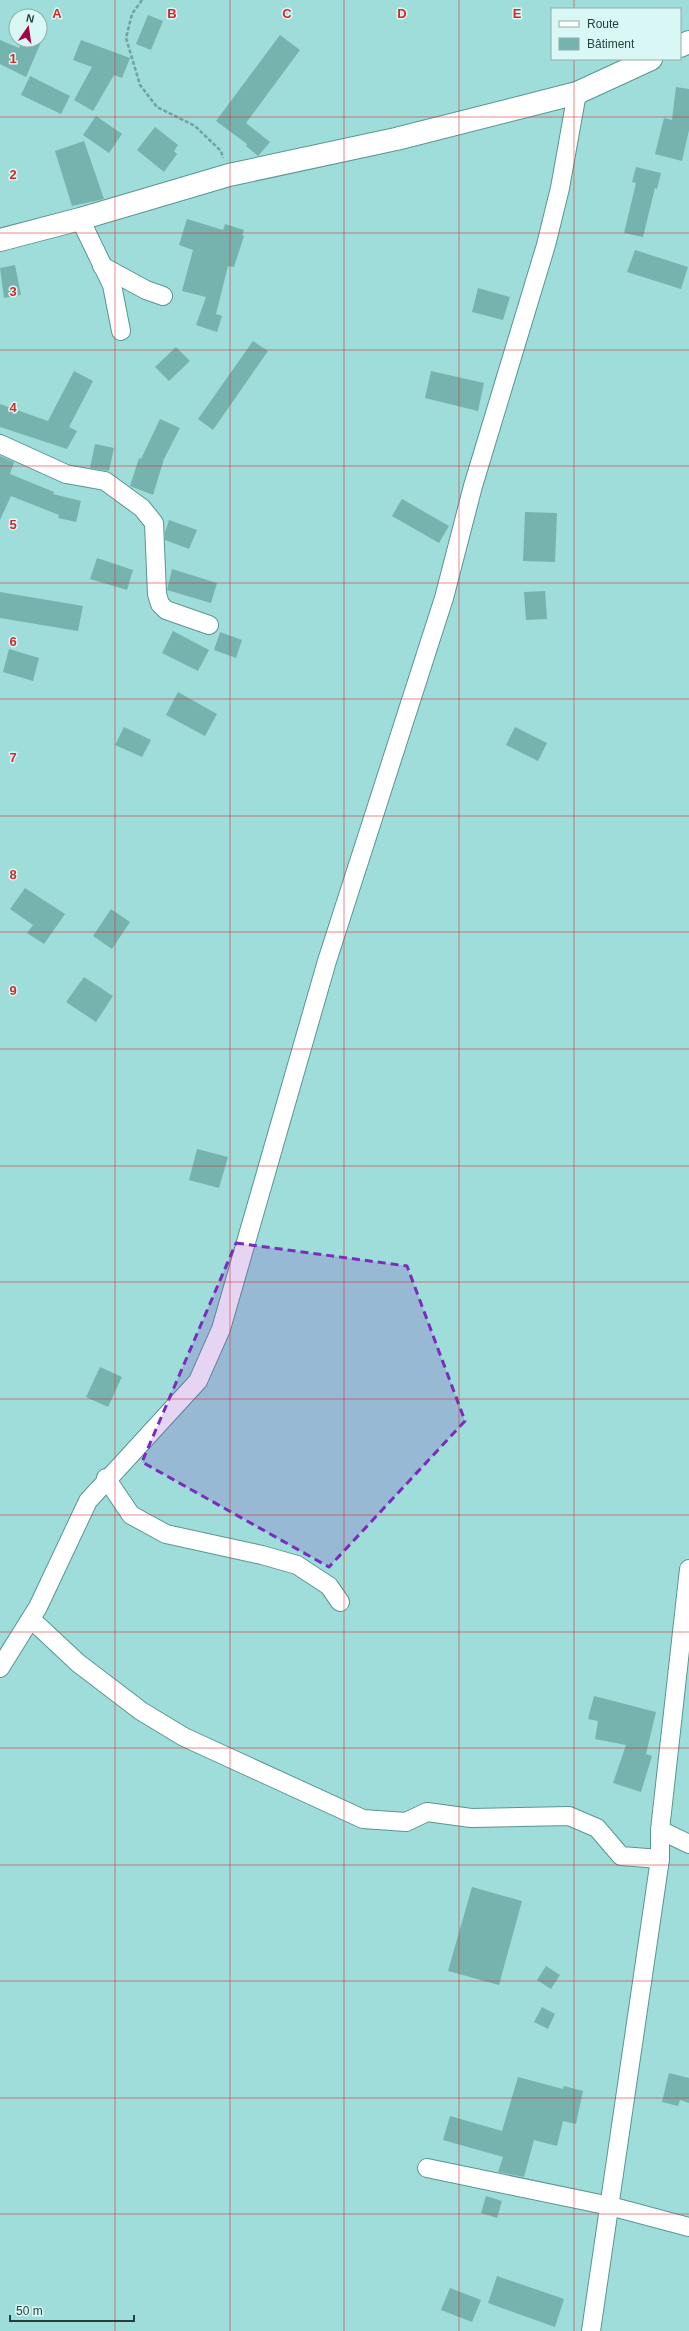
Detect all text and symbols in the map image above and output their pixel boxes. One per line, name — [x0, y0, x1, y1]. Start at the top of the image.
text: A — [52, 6, 62, 21]
text: B — [167, 6, 177, 21]
text: C — [282, 6, 292, 21]
text: D — [397, 6, 407, 21]
text: E — [513, 6, 522, 21]
north arrow — [8, 8, 48, 48]
legend — [551, 8, 681, 60]
text: N — [25, 12, 36, 25]
text: Route — [587, 17, 619, 31]
text: Bâtiment — [587, 37, 635, 51]
text: 1 — [9, 51, 17, 66]
text: 2 — [9, 167, 17, 182]
text: 3 — [9, 284, 17, 299]
text: 4 — [9, 400, 17, 415]
text: 5 — [9, 517, 17, 532]
text: 6 — [9, 634, 17, 649]
text: 7 — [9, 750, 17, 765]
text: 8 — [9, 867, 17, 882]
text: 9 — [9, 983, 17, 998]
scale bar — [10, 2297, 134, 2323]
text: 50 m — [16, 2304, 43, 2318]

